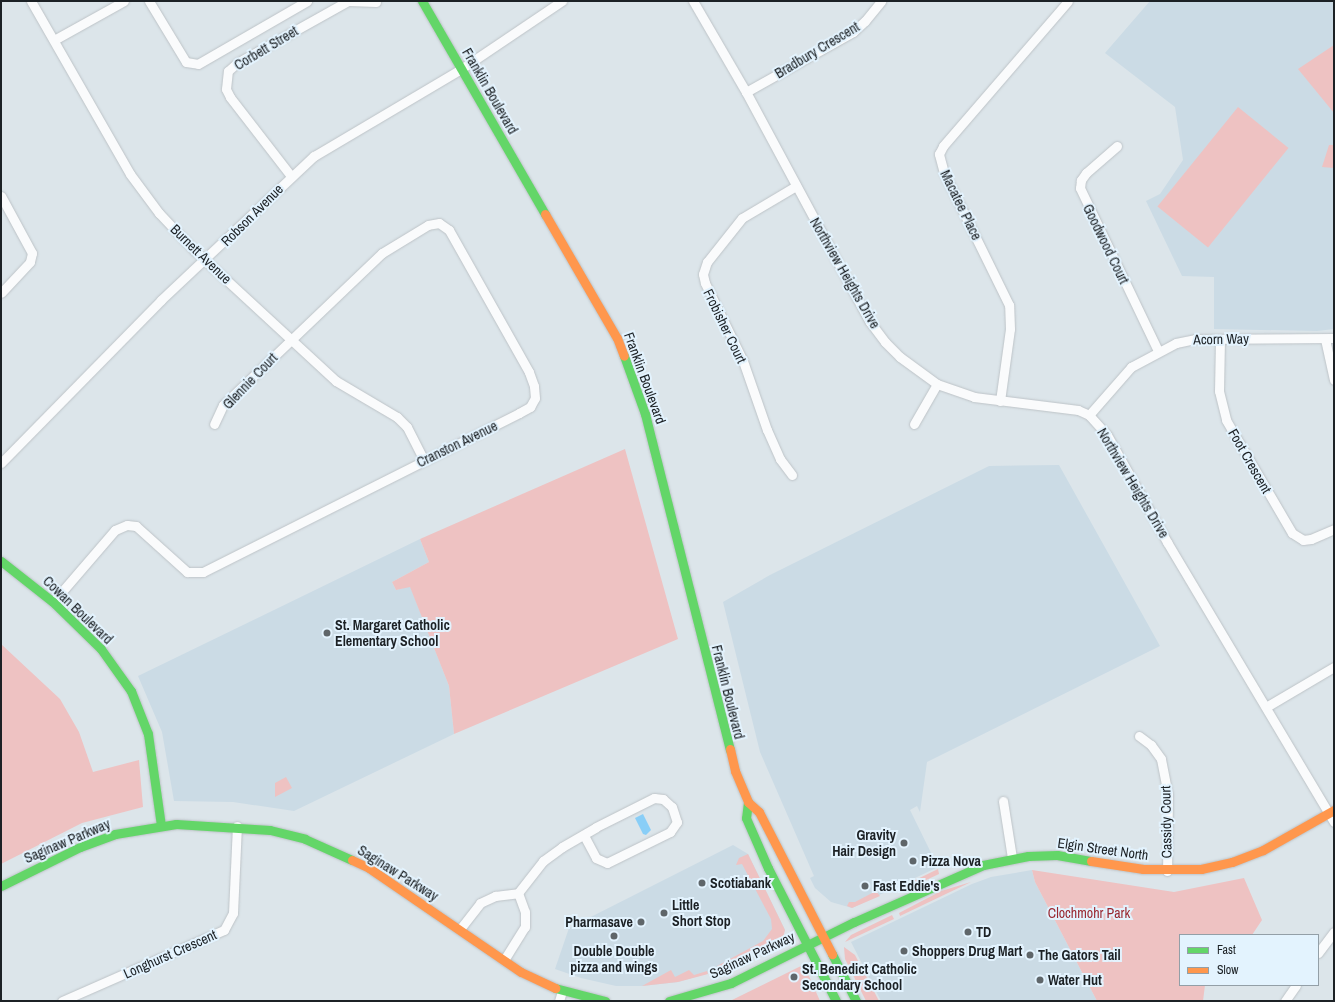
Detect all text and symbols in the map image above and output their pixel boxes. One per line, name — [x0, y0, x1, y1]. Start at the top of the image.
street label: Bradbury Crescent — [772, 18, 862, 82]
street label: Corbett Street — [231, 22, 301, 74]
street label: Franklin Boulevard — [459, 45, 521, 137]
street label: Macatee Place — [937, 167, 985, 243]
street label: Robson Avenue — [217, 180, 287, 250]
street label: Goodwood Court — [1079, 201, 1133, 287]
street label: Northview Heights Drive — [806, 215, 884, 331]
street label: Burnett Avenue — [167, 221, 235, 287]
street label: Frobisher Court — [700, 286, 750, 366]
street label: Franklin Boulevard — [621, 330, 669, 426]
street label: Acorn Way — [1193, 330, 1249, 348]
street label: Glennie Court — [219, 349, 281, 413]
street label: Cranston Avenue — [414, 417, 500, 471]
street label: Northview Heights Drive — [1094, 425, 1172, 541]
street label: Foot Crescent — [1225, 426, 1275, 496]
street label: Cowan Boulevard — [40, 572, 116, 648]
place label: St. Margaret Catholic Elementary School — [335, 617, 450, 650]
marker: St. Margaret Catholic Elementary School — [322, 628, 332, 638]
street label: Franklin Boulevard — [708, 643, 748, 741]
street label: Cassidy Court — [1157, 785, 1175, 859]
street label: Saginaw Parkway — [21, 815, 113, 867]
place label: Gravity Hair Design — [832, 827, 896, 860]
street label: Elgin Street North — [1057, 834, 1149, 864]
marker: Gravity Hair Design — [899, 838, 909, 848]
street label: Saginaw Parkway — [355, 842, 441, 904]
place label: Pizza Nova — [921, 853, 981, 869]
marker: Pizza Nova — [908, 856, 918, 866]
place label: Scotiabank — [710, 875, 771, 891]
marker: Scotiabank — [697, 878, 707, 888]
place label: Fast Eddie's — [873, 878, 940, 894]
marker: Fast Eddie's — [860, 881, 870, 891]
place label: Little Short Stop — [672, 897, 731, 930]
park label: Clochmohr Park — [1048, 905, 1130, 921]
marker: Little Short Stop — [659, 908, 669, 918]
place label: Pharmasave — [565, 914, 633, 930]
marker: Pharmasave — [636, 917, 646, 927]
place label: TD — [976, 924, 991, 940]
street label: Longhurst Crescent — [121, 926, 219, 982]
marker: TD — [963, 927, 973, 937]
street label: Saginaw Parkway — [707, 928, 797, 982]
marker: Double Double pizza and wings — [609, 931, 619, 941]
legend — [1179, 934, 1319, 986]
text: Fast — [1217, 942, 1236, 958]
place label: Double Double pizza and wings — [570, 943, 658, 976]
place label: Shoppers Drug Mart — [912, 943, 1022, 959]
marker: Shoppers Drug Mart — [899, 946, 909, 956]
place label: The Gators Tail — [1038, 947, 1121, 963]
marker: The Gators Tail — [1025, 950, 1035, 960]
place label: St. Benedict Catholic Secondary School — [802, 961, 917, 994]
text: Slow — [1217, 962, 1238, 978]
marker: St. Benedict Catholic Secondary School — [789, 972, 799, 982]
place label: Water Hut — [1048, 972, 1102, 988]
marker: Water Hut — [1035, 975, 1045, 985]

